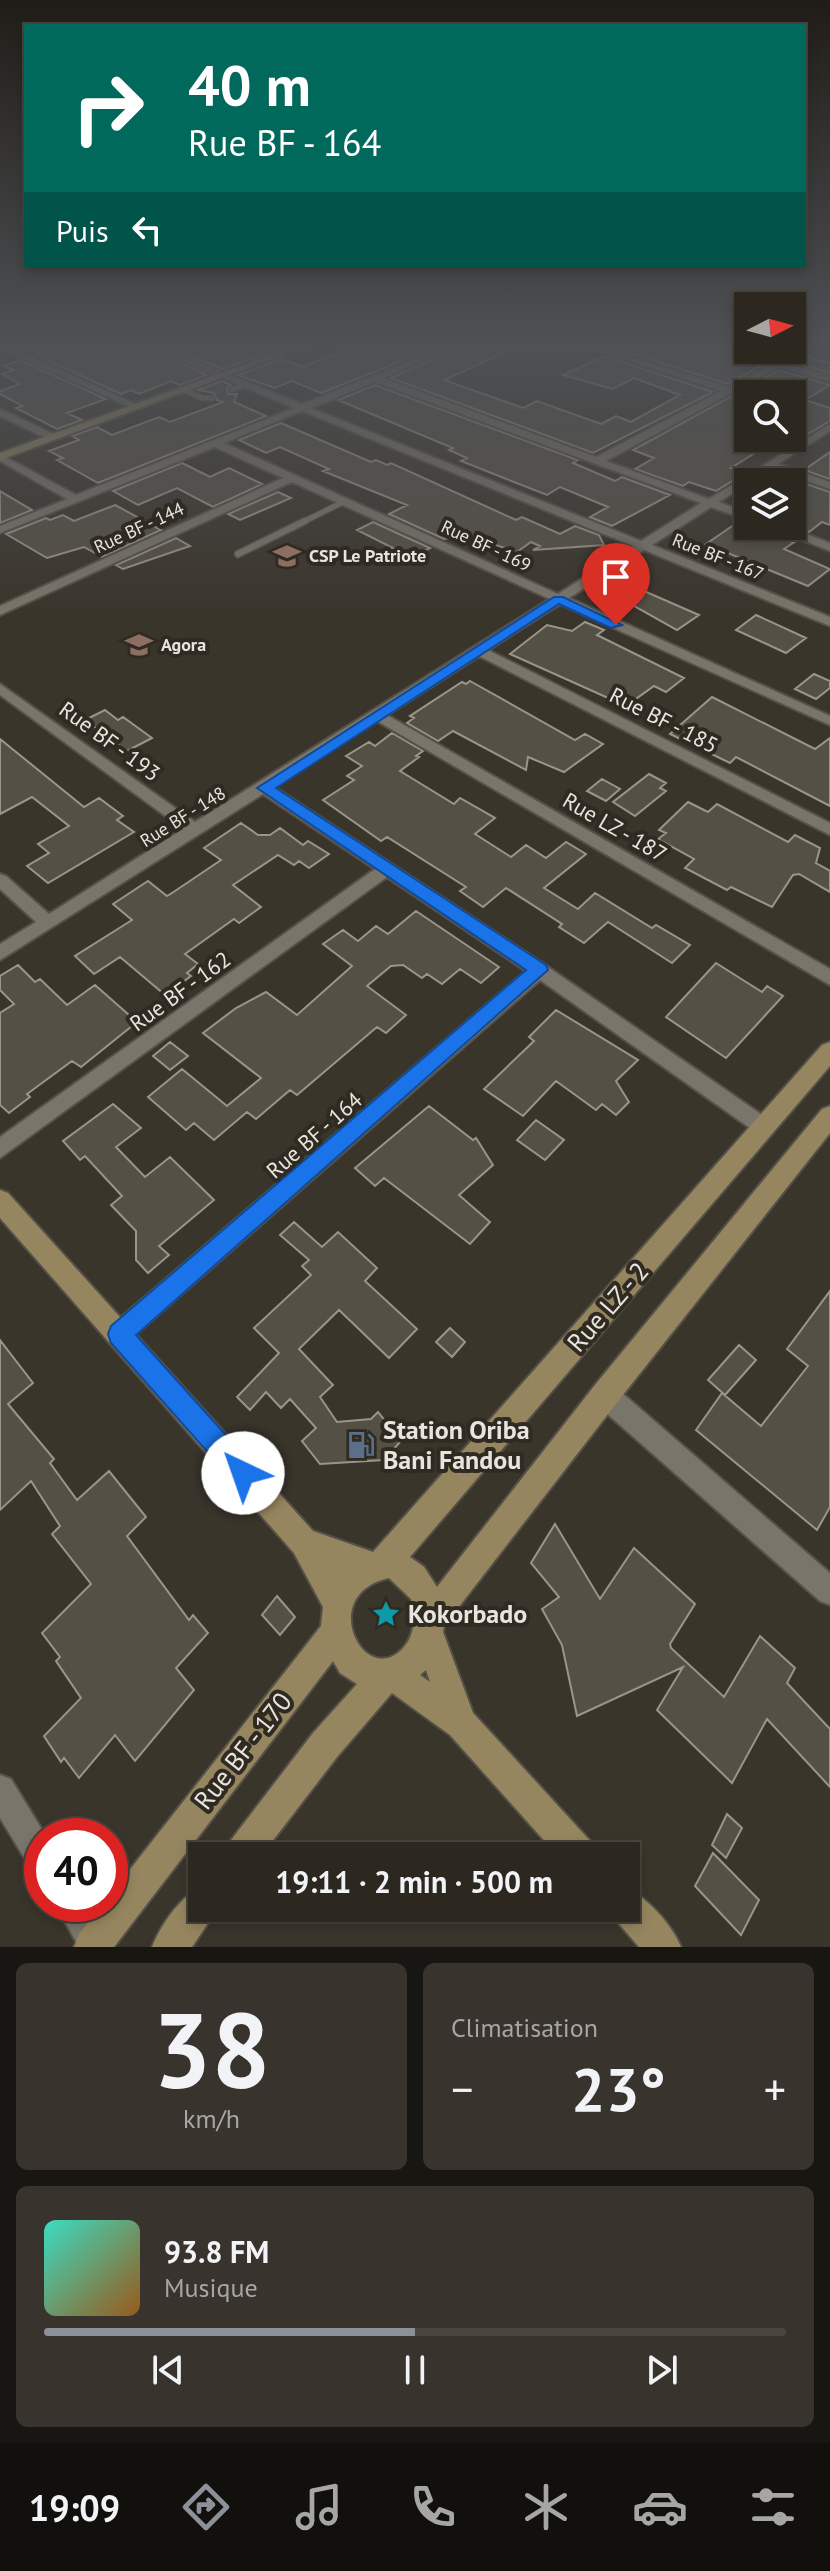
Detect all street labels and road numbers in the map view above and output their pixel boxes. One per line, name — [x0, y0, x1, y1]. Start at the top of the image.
street label: Rue BF - 144 — [90, 497, 188, 558]
street label: Rue BF - 169 — [438, 515, 535, 576]
street label: Rue BF - 167 — [669, 528, 767, 585]
street label: Rue BF - 185 — [605, 681, 723, 759]
street label: Rue BF - 193 — [54, 695, 166, 787]
street label: Rue BF - 148 — [136, 781, 230, 852]
street label: Rue LZ - 187 — [558, 786, 672, 868]
street label: Rue BF - 162 — [124, 945, 236, 1037]
street label: Rue BF - 164 — [260, 1086, 368, 1184]
street label: Rue LZ - 2 — [560, 1255, 656, 1358]
street label: Rue BF - 170 — [187, 1686, 299, 1816]

